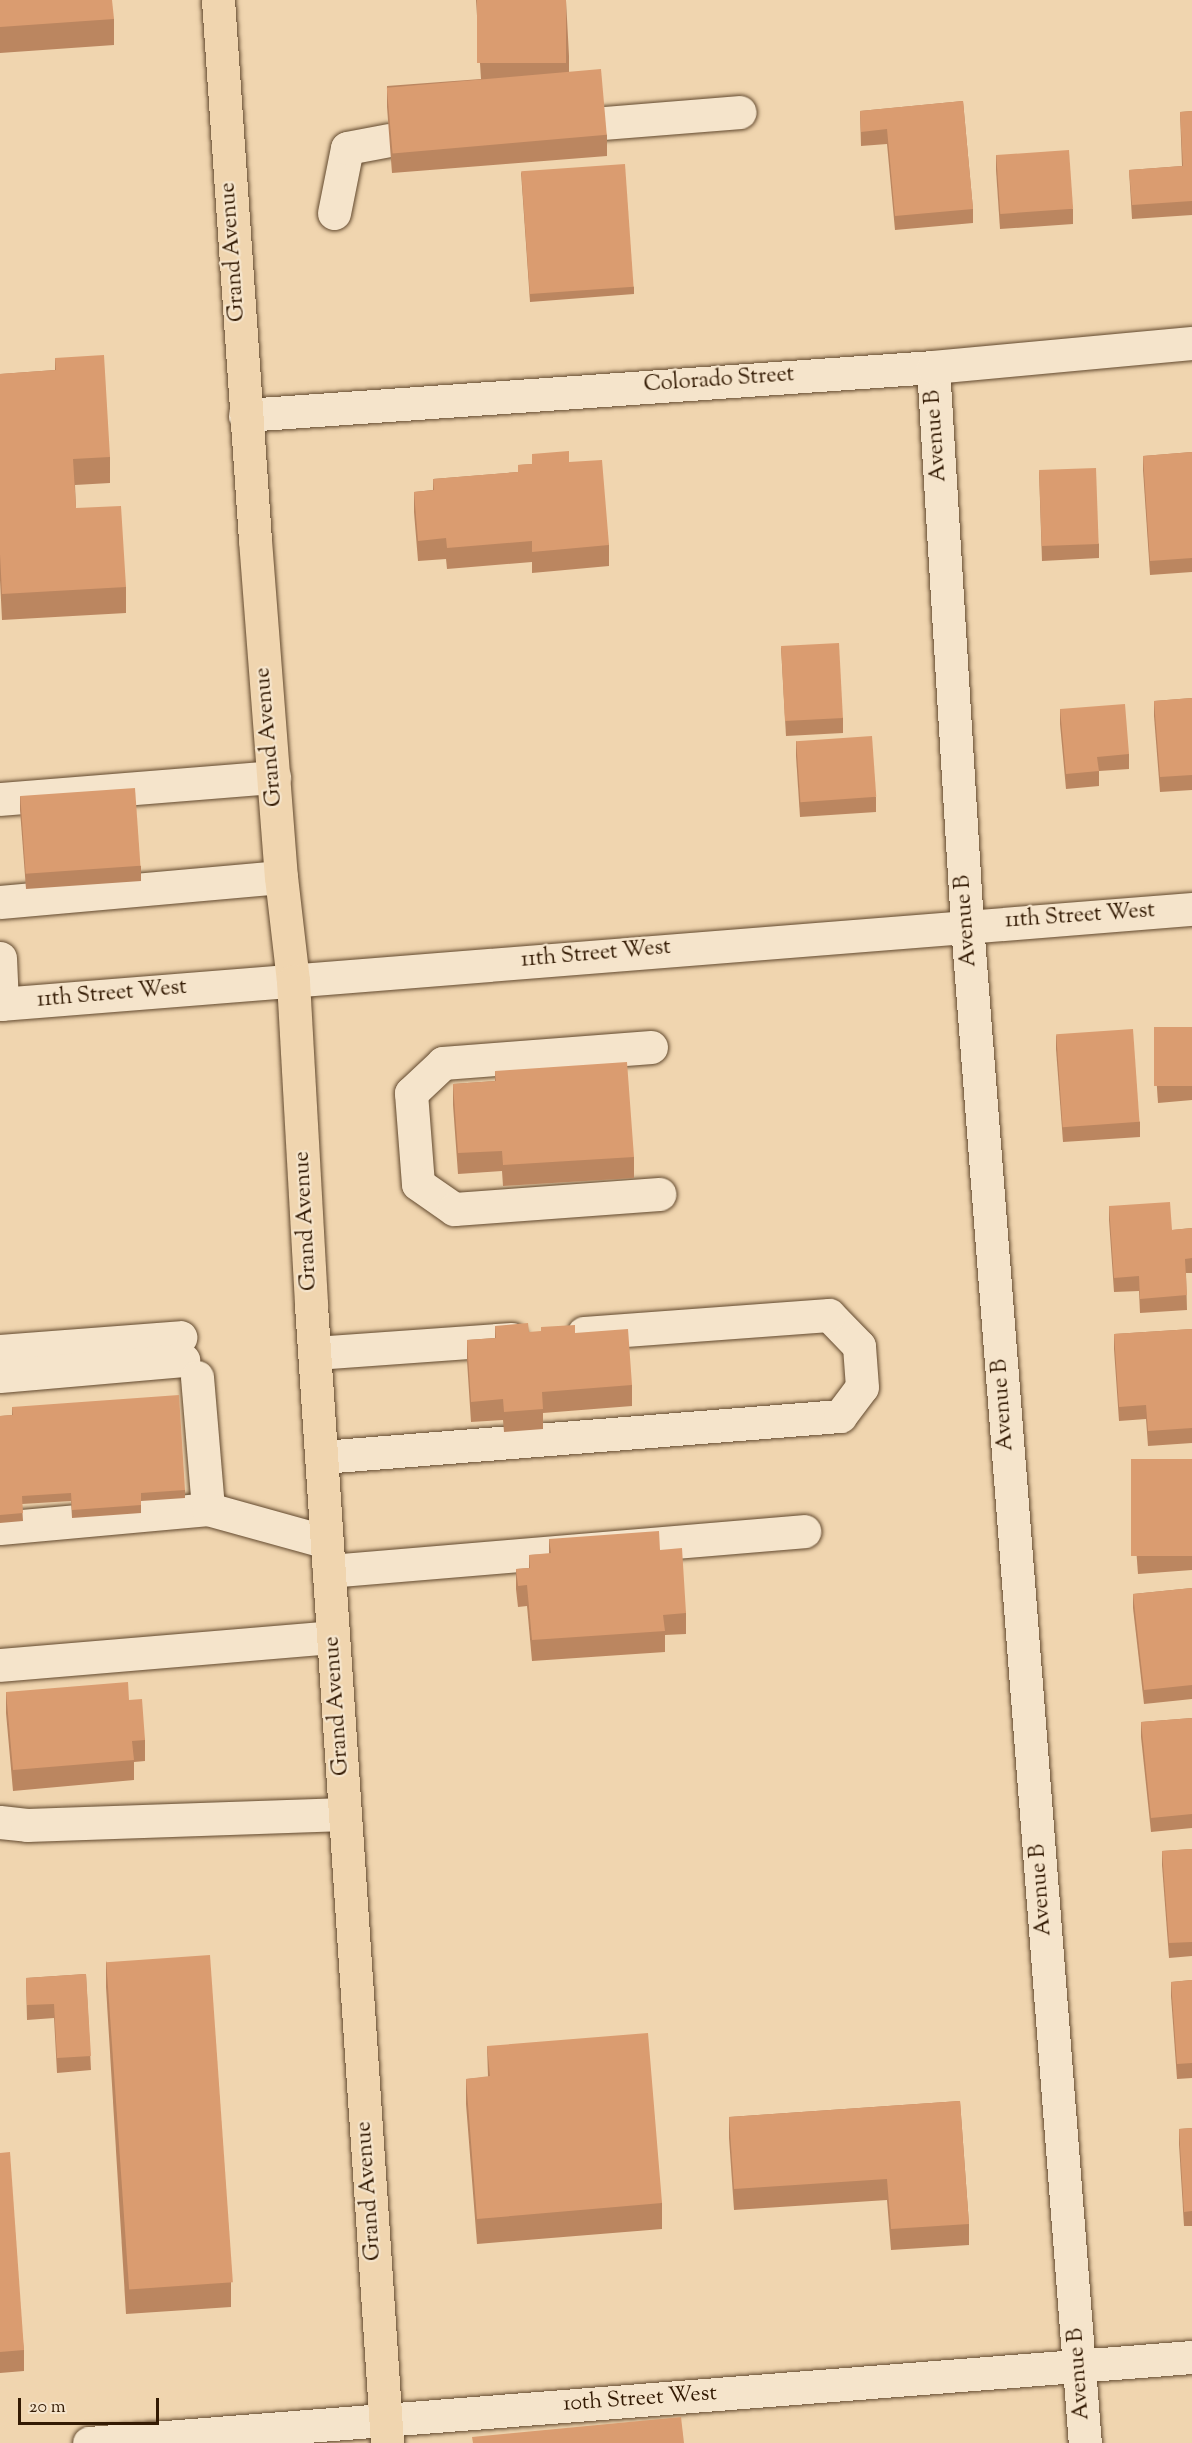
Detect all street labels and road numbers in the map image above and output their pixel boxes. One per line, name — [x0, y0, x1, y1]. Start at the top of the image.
street label: Grand Avenue — [216, 181, 252, 323]
street label: Colorado Street — [643, 363, 795, 399]
street label: Avenue B — [921, 389, 953, 483]
street label: Grand Avenue — [251, 666, 289, 808]
street label: Avenue B — [951, 874, 983, 968]
street label: 11th Street West — [1004, 899, 1156, 935]
street label: 11th Street West — [520, 935, 672, 975]
street label: 11th Street West — [36, 975, 188, 1015]
street label: Grand Avenue — [290, 1151, 324, 1291]
street label: Avenue B — [988, 1358, 1020, 1452]
street label: Grand Avenue — [320, 1635, 356, 1777]
street label: Avenue B — [1026, 1843, 1058, 1937]
street label: Grand Avenue — [352, 2120, 388, 2262]
street label: Avenue B — [1064, 2327, 1096, 2421]
street label: 10th Street West — [562, 2381, 718, 2419]

